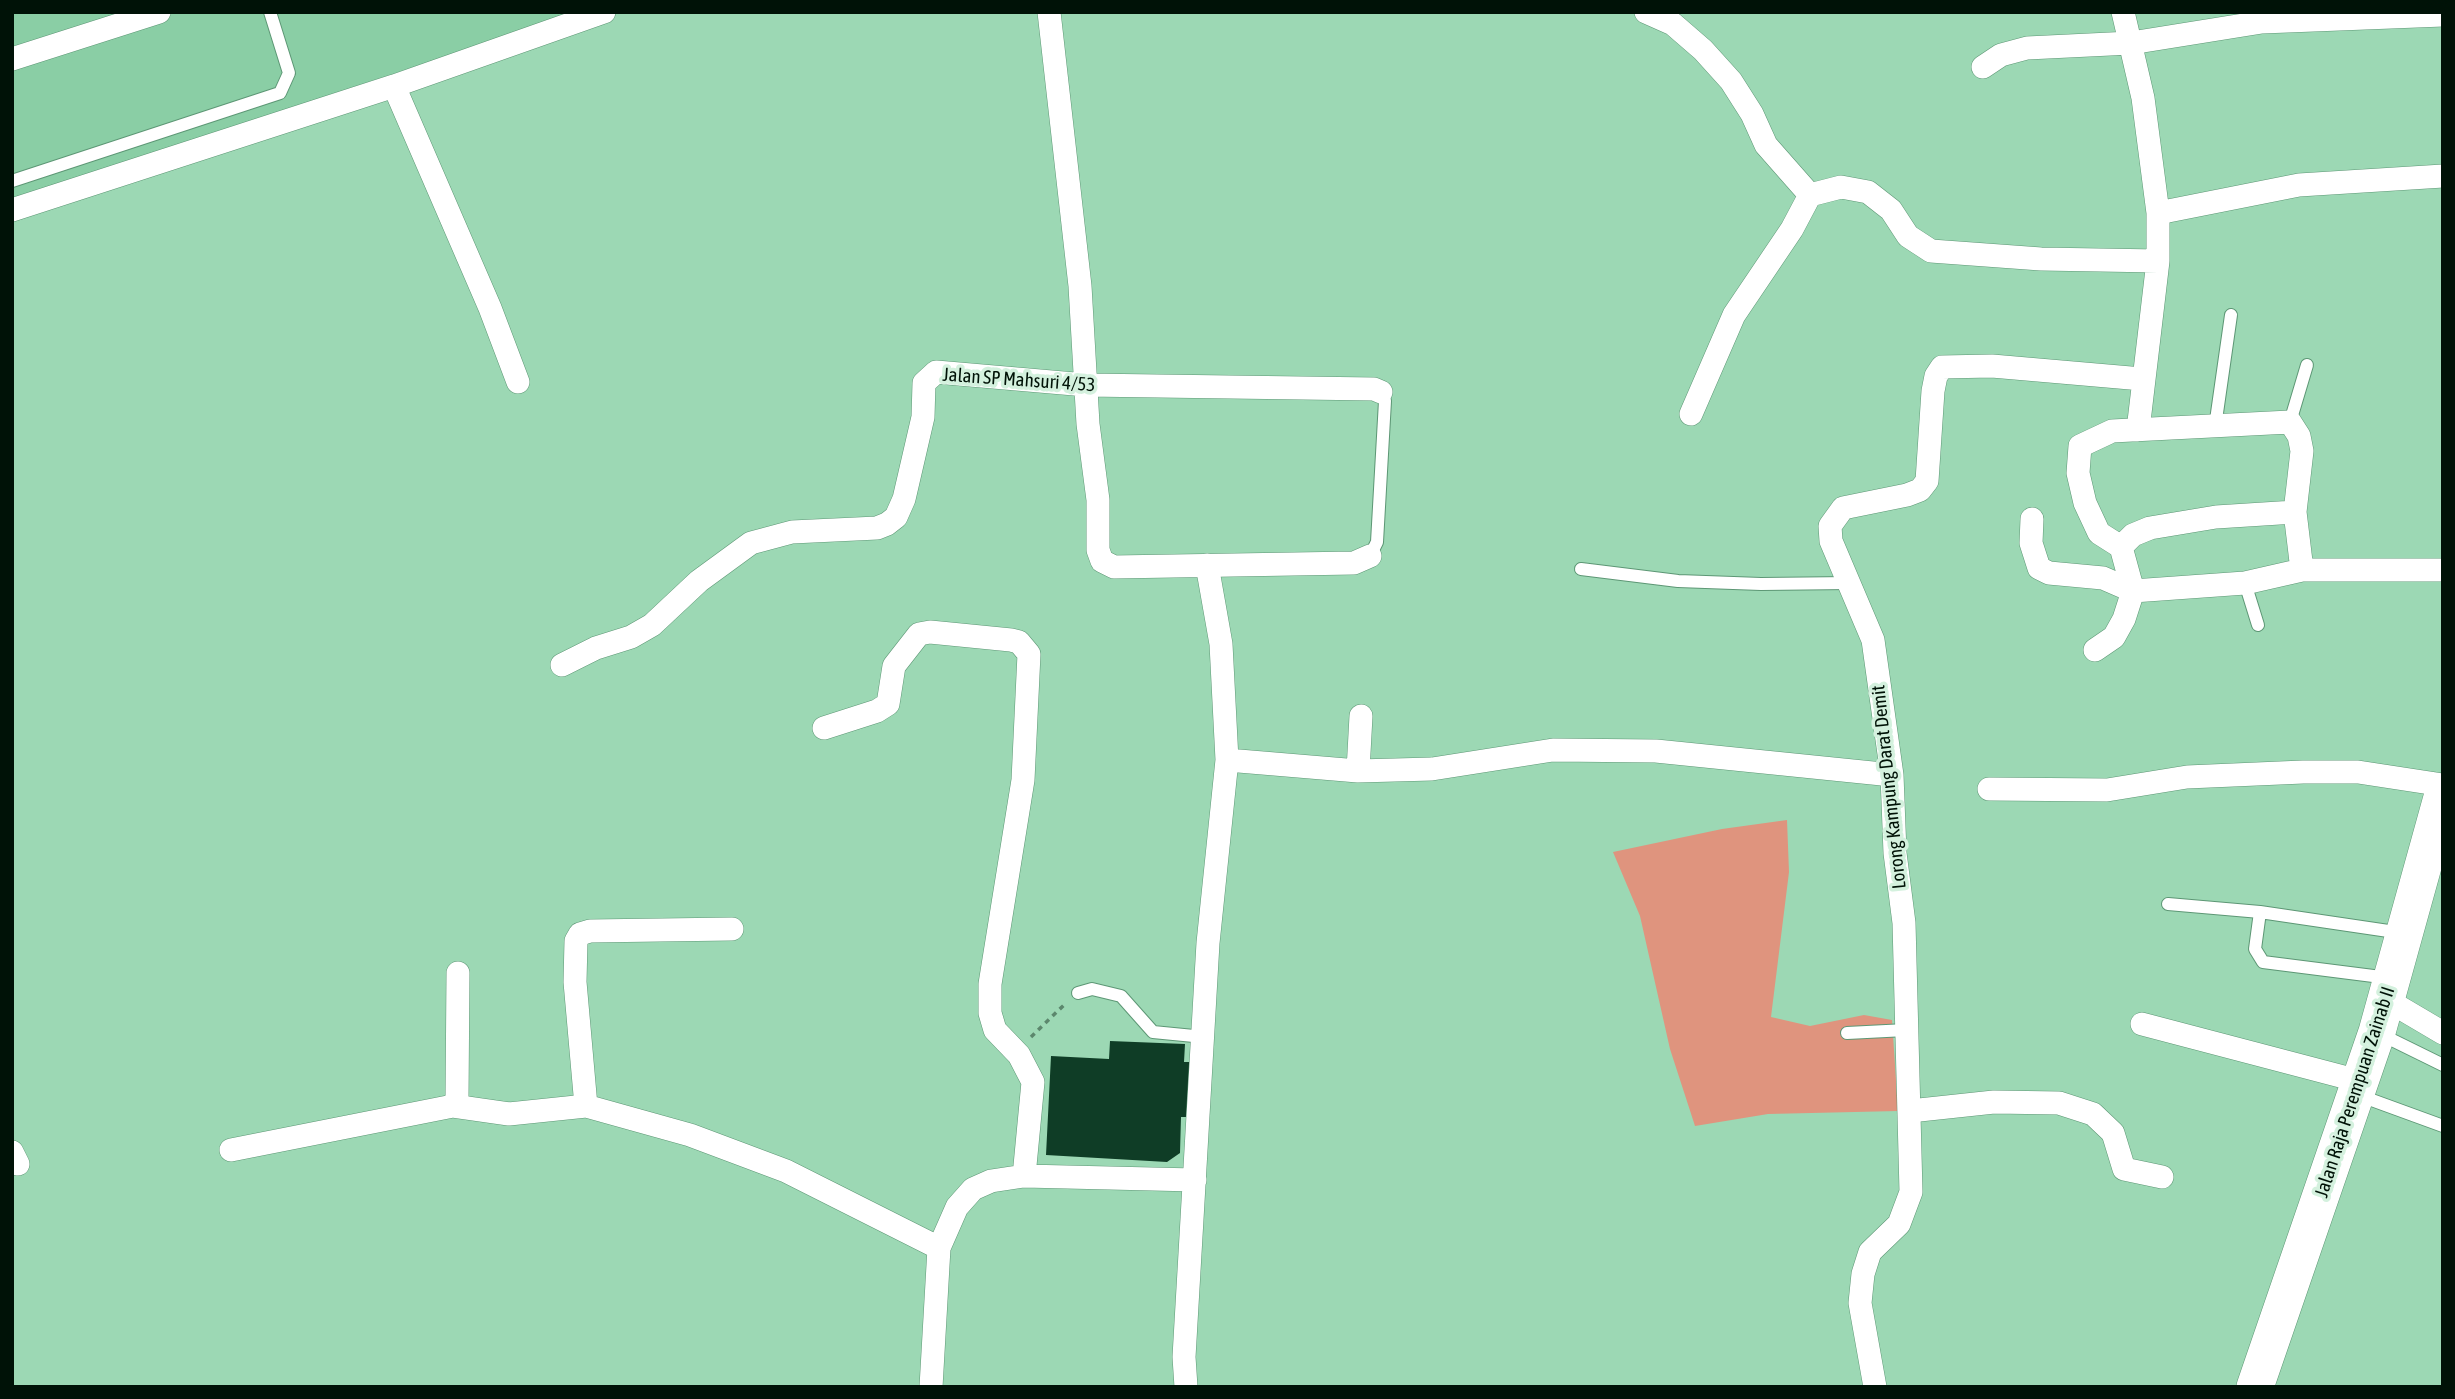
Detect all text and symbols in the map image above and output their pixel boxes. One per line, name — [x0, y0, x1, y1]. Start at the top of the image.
street label: Jalan SP Mahsuri 4/53 — [942, 363, 1096, 397]
street label: Lorong Kampung Darat Demit — [1867, 684, 1911, 890]
street label: Jalan Raja Perempuan Zainab II — [2310, 984, 2400, 1200]

